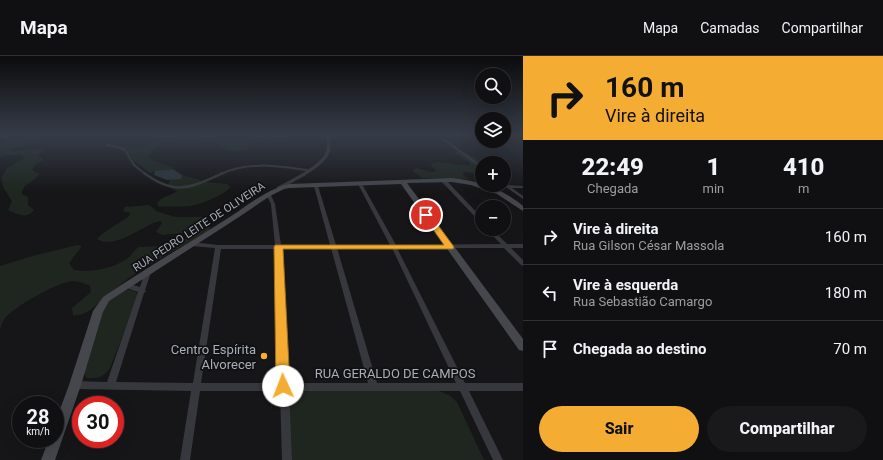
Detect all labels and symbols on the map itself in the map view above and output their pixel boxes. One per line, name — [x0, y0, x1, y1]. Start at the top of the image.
street label: RUA PEDRO LEITE DE OLIVEIRA — [131, 179, 268, 275]
pin — [409, 198, 443, 232]
place label: Centro Espírita Alvorecer — [171, 342, 257, 372]
marker: Centro Espírita Alvorecer — [259, 351, 269, 361]
position arrow — [262, 365, 304, 407]
street label: RUA GERALDO DE CAMPOS — [315, 366, 476, 381]
speed limit sign: 30 — [72, 396, 124, 448]

